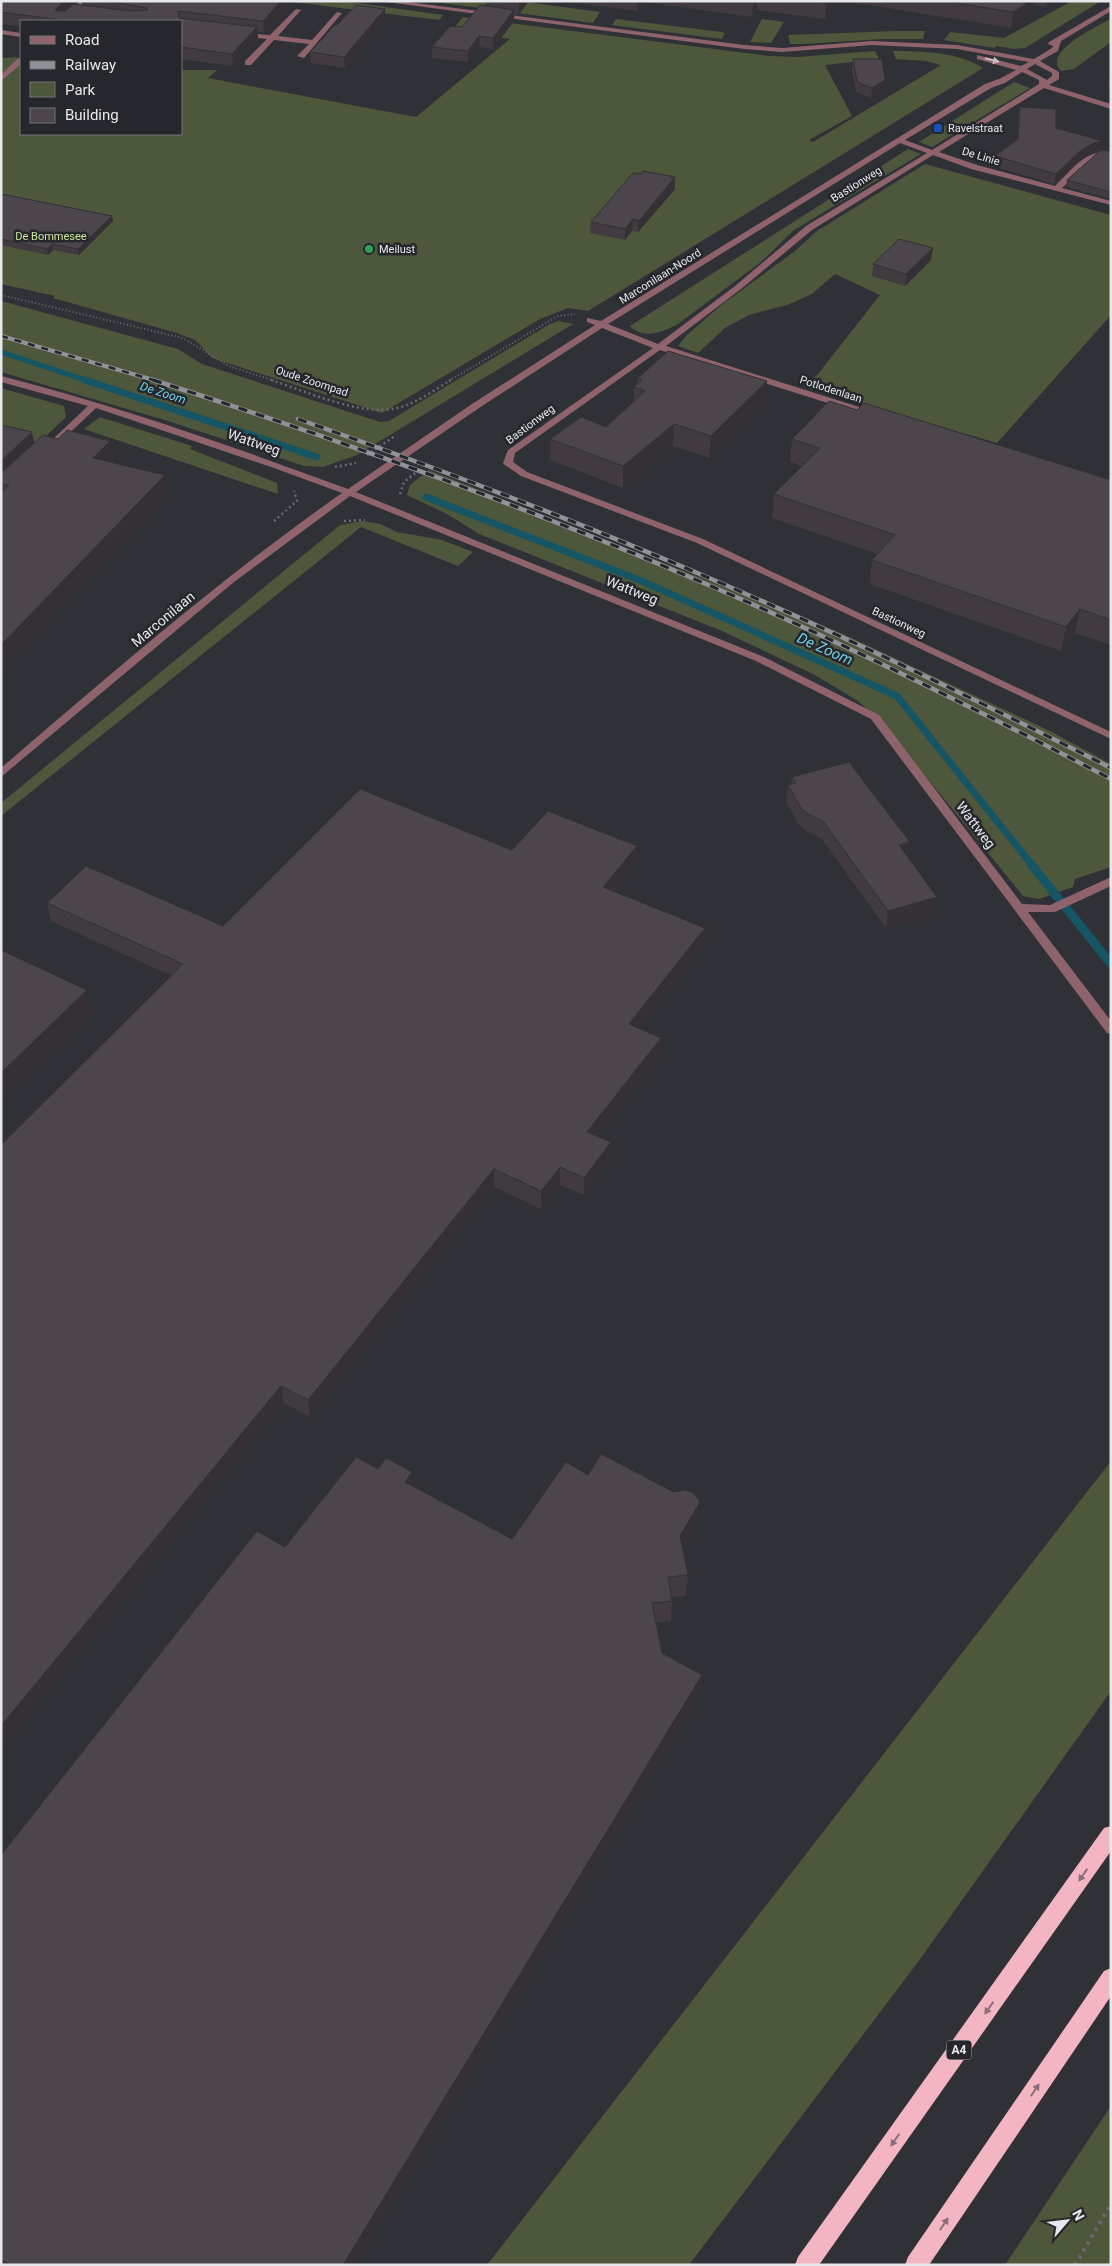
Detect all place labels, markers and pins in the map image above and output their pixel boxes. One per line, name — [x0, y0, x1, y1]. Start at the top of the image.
marker: Ravelstraat — [932, 122, 944, 134]
place label: Ravelstraat — [948, 122, 1003, 135]
marker: Meilust — [363, 243, 375, 255]
place label: Meilust — [379, 243, 416, 256]

